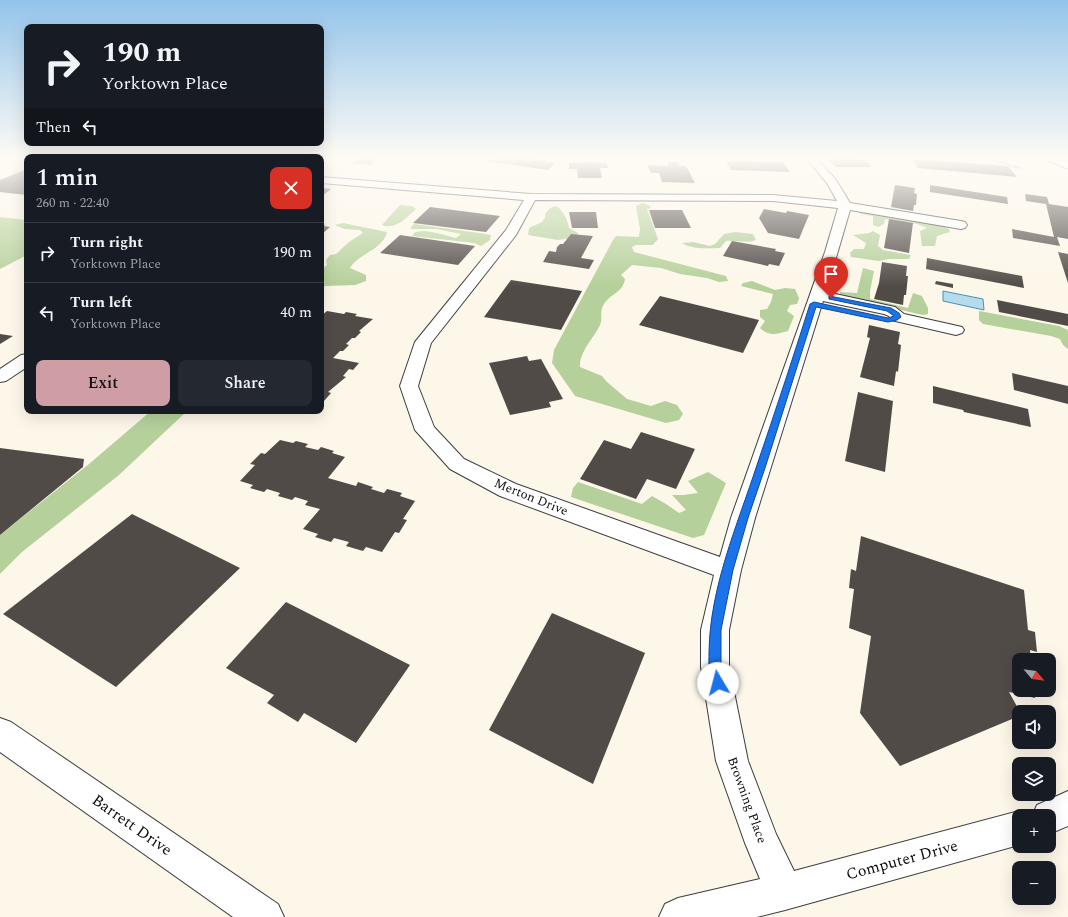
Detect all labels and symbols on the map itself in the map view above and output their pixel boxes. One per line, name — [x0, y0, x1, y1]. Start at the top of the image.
pin — [814, 257, 848, 298]
street label: Merton Drive — [491, 473, 571, 521]
north arrow — [1012, 653, 1056, 697]
position arrow — [697, 662, 739, 704]
street label: Browning Place — [722, 754, 772, 846]
street label: Barrett Drive — [87, 788, 177, 862]
street label: Computer Drive — [843, 834, 961, 886]

